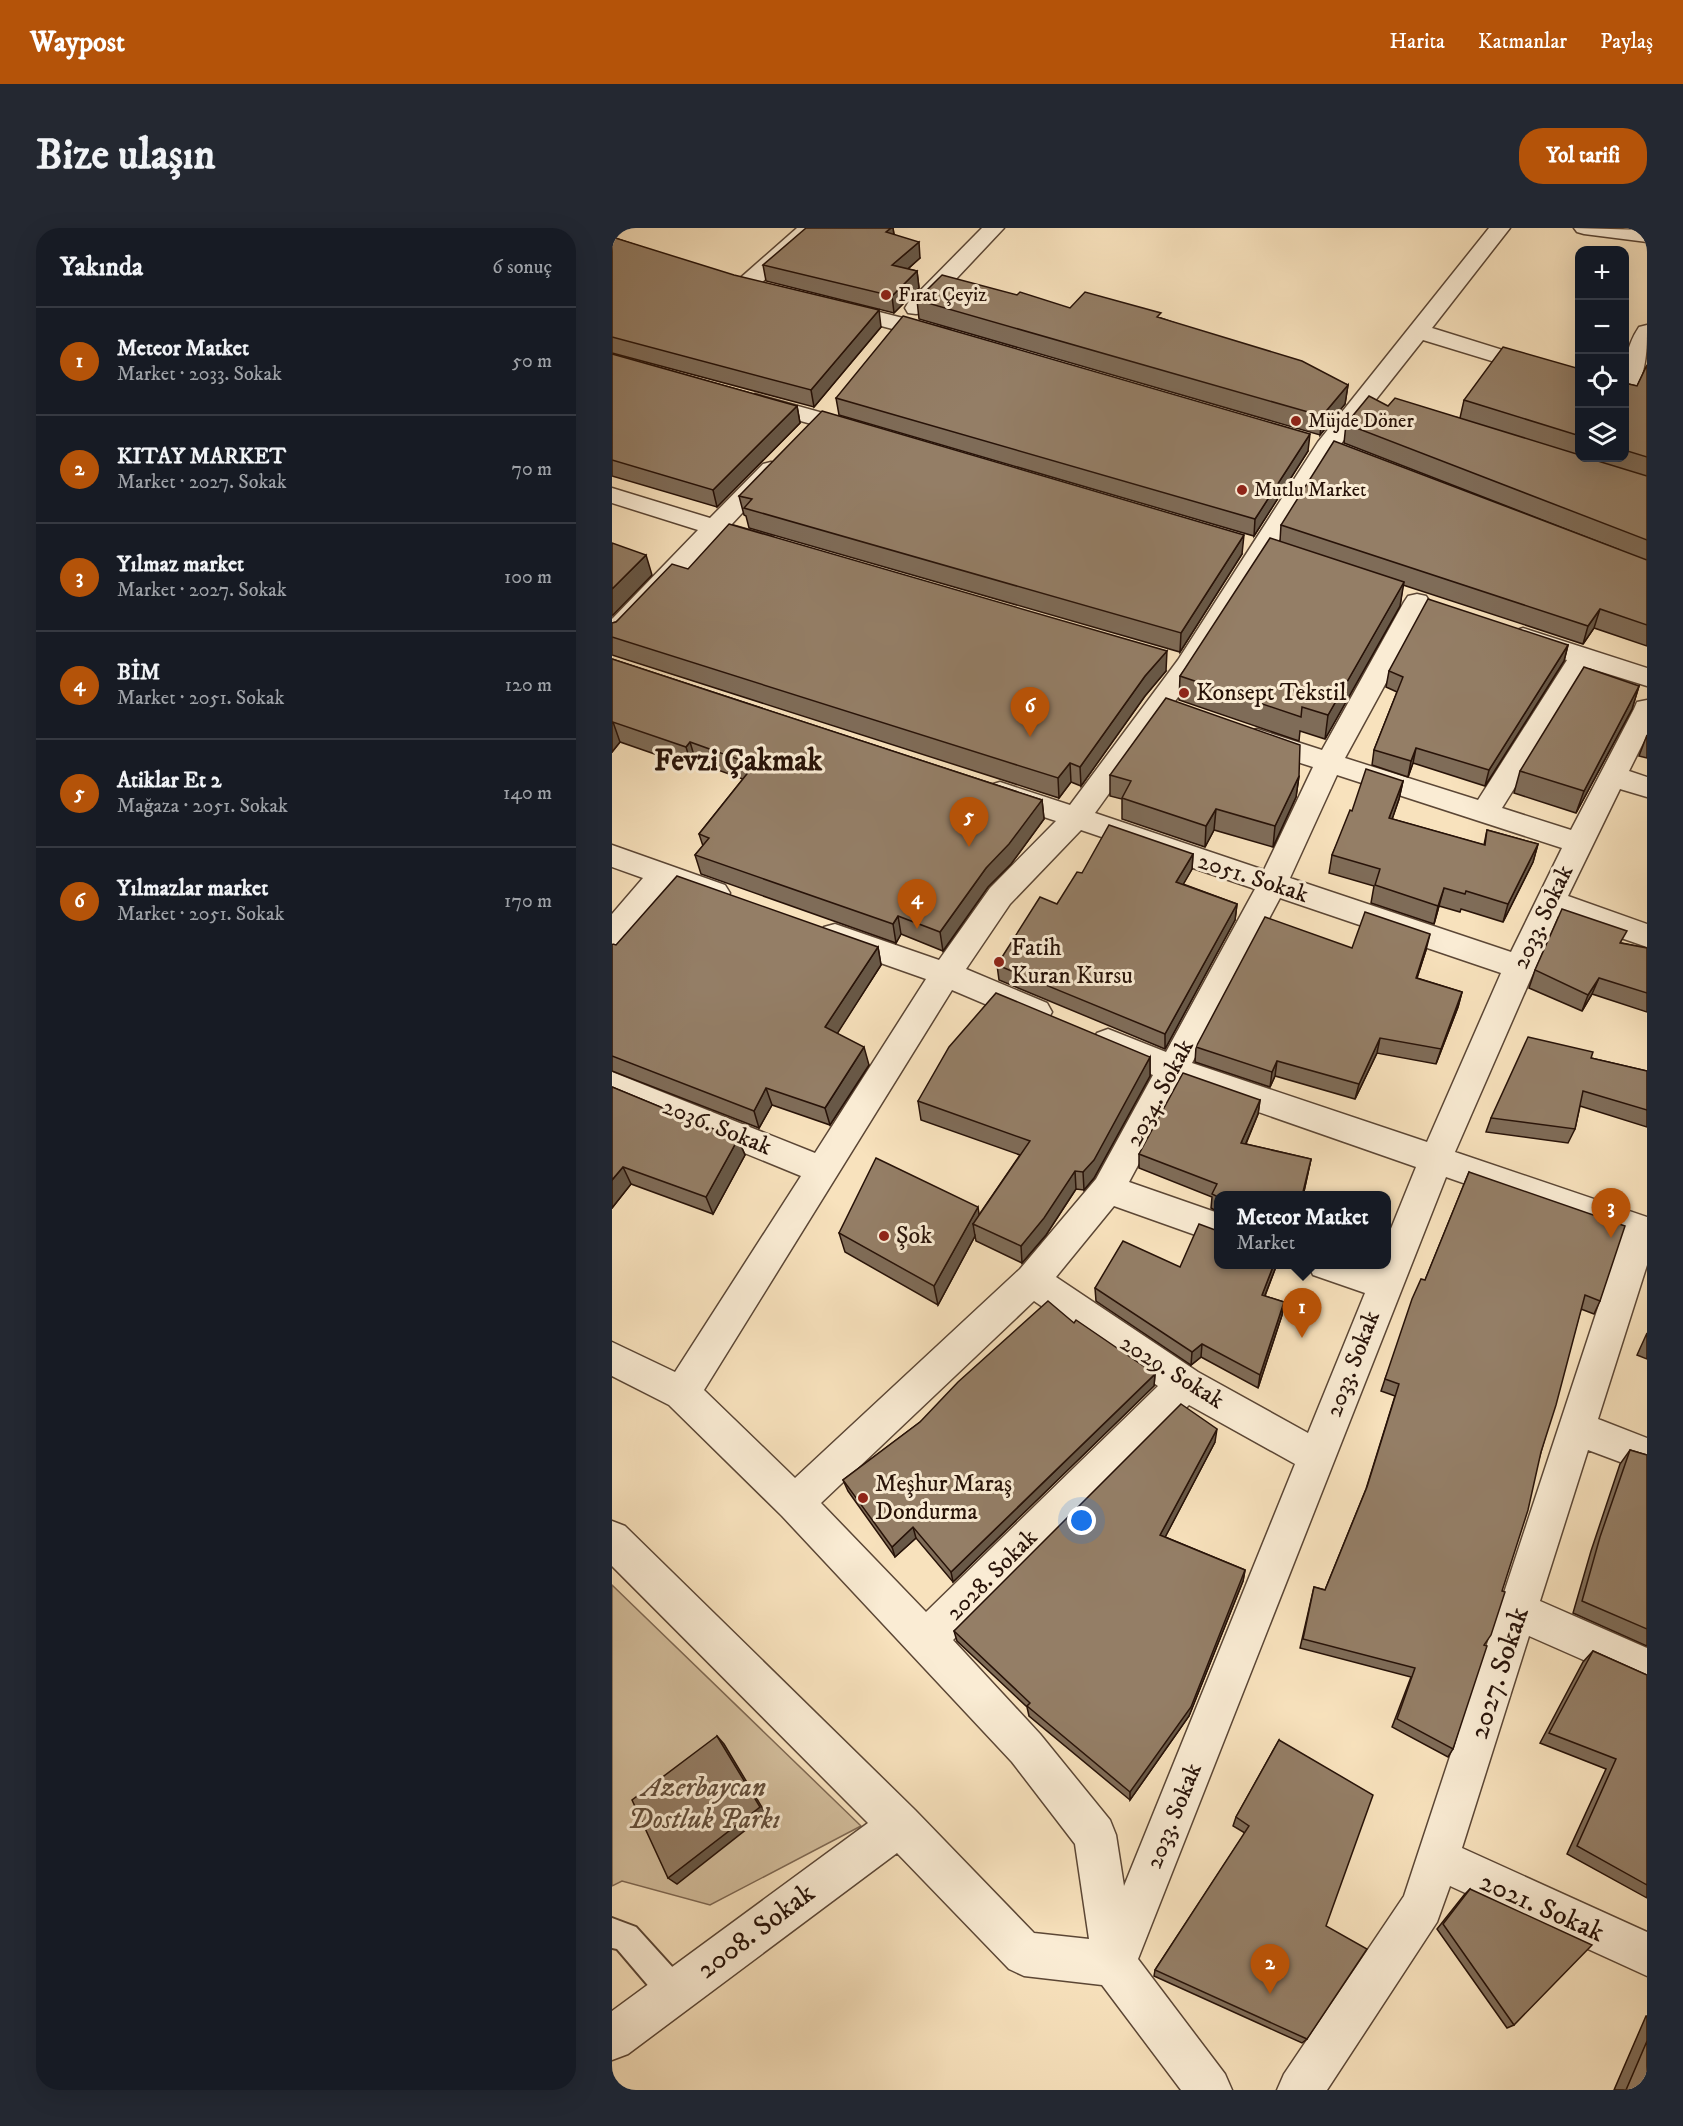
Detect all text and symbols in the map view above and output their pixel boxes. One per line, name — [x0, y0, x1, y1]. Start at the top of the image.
text: Waypost — [30, 25, 125, 60]
text: Harita — [1390, 29, 1445, 55]
text: Katmanlar — [1478, 29, 1567, 55]
text: Paylaş — [1600, 29, 1653, 55]
button: Yol tarifi — [1519, 128, 1647, 184]
text: Bize ulaşın — [36, 130, 216, 182]
map controls — [1575, 246, 1629, 462]
button: + — [1575, 246, 1629, 300]
text: Yakında — [60, 251, 143, 284]
text: 6 sonuç — [492, 255, 552, 280]
place label: Fırat Çeyiz — [898, 283, 987, 308]
marker: Fırat Çeyiz — [879, 288, 893, 302]
button: − — [1575, 300, 1629, 354]
text: Meteor Matket — [117, 335, 249, 362]
text: 1 — [76, 349, 83, 374]
text: 50 m — [512, 349, 552, 374]
button: locate — [1575, 354, 1629, 408]
text: Market · 2033. Sokak — [117, 362, 282, 387]
button: layers — [1575, 408, 1629, 462]
place label: Müjde Döner — [1308, 409, 1414, 434]
marker: Müjde Döner — [1289, 414, 1303, 428]
text: KITAY MARKET — [117, 443, 286, 470]
text: 2 — [75, 457, 84, 482]
text: 70 m — [511, 457, 552, 482]
text: Market · 2027. Sokak — [117, 470, 287, 495]
place label: Mutlu Market — [1254, 478, 1366, 503]
marker: Mutlu Market — [1235, 483, 1249, 497]
text: Yılmaz market — [117, 551, 244, 578]
text: 3 — [76, 565, 83, 590]
text: 100 m — [504, 565, 552, 590]
text: Market · 2027. Sokak — [117, 578, 287, 603]
text: BİM — [117, 659, 160, 686]
text: 4 — [74, 673, 85, 698]
text: 120 m — [505, 673, 552, 698]
place label: Konsept Tekstil — [1196, 678, 1347, 708]
text: Market · 2051. Sokak — [117, 686, 284, 711]
marker: Konsept Tekstil — [1177, 686, 1191, 700]
pin: 6 — [1010, 688, 1050, 737]
district label: Fevzi Çakmak — [654, 743, 823, 780]
text: Atiklar Et 2 — [117, 767, 222, 794]
text: 5 — [75, 781, 84, 806]
text: 140 m — [503, 781, 552, 806]
text: Mağaza · 2051. Sokak — [117, 794, 288, 819]
pin: 5 — [950, 798, 988, 847]
street label: 2051. Sokak — [1194, 846, 1312, 910]
street label: 2033. Sokak — [1506, 860, 1580, 974]
text: Yılmazlar market — [117, 875, 268, 902]
pin: 4 — [898, 880, 936, 929]
text: 6 — [74, 889, 85, 914]
text: 170 m — [504, 889, 552, 914]
text: Market · 2051. Sokak — [117, 902, 284, 927]
place label: Fatih Kuran Kursu — [1011, 933, 1133, 991]
marker: Fatih Kuran Kursu — [992, 955, 1006, 969]
street label: 2034. Sokak — [1119, 1034, 1201, 1152]
street label: 2036. Sokak — [658, 1092, 776, 1163]
pin: 3 — [1592, 1188, 1630, 1238]
popup — [1214, 1191, 1391, 1269]
text: Meteor Matket — [1237, 1204, 1368, 1231]
place label: Şok — [896, 1221, 932, 1251]
marker: Şok — [877, 1229, 891, 1243]
text: Market — [1237, 1231, 1295, 1256]
pin: 1 — [1282, 1288, 1322, 1338]
street label: 2033. Sokak — [1319, 1306, 1387, 1421]
street label: 2029. Sokak — [1114, 1328, 1230, 1416]
place label: Meşhur Maraş Dondurma — [875, 1469, 1012, 1527]
marker: Meşhur Maraş Dondurma — [856, 1491, 870, 1505]
your location — [1067, 1506, 1096, 1535]
street label: 2028. Sokak — [940, 1523, 1044, 1627]
street label: 2027. Sokak — [1461, 1602, 1537, 1744]
street label: 2033. Sokak — [1139, 1759, 1209, 1873]
park label: Azerbaycan Dostluk Parkı — [628, 1770, 780, 1837]
street label: 2021. Sokak — [1474, 1864, 1610, 1950]
street label: 2008. Sokak — [690, 1875, 822, 1987]
pin: 2 — [1250, 1944, 1290, 1994]

